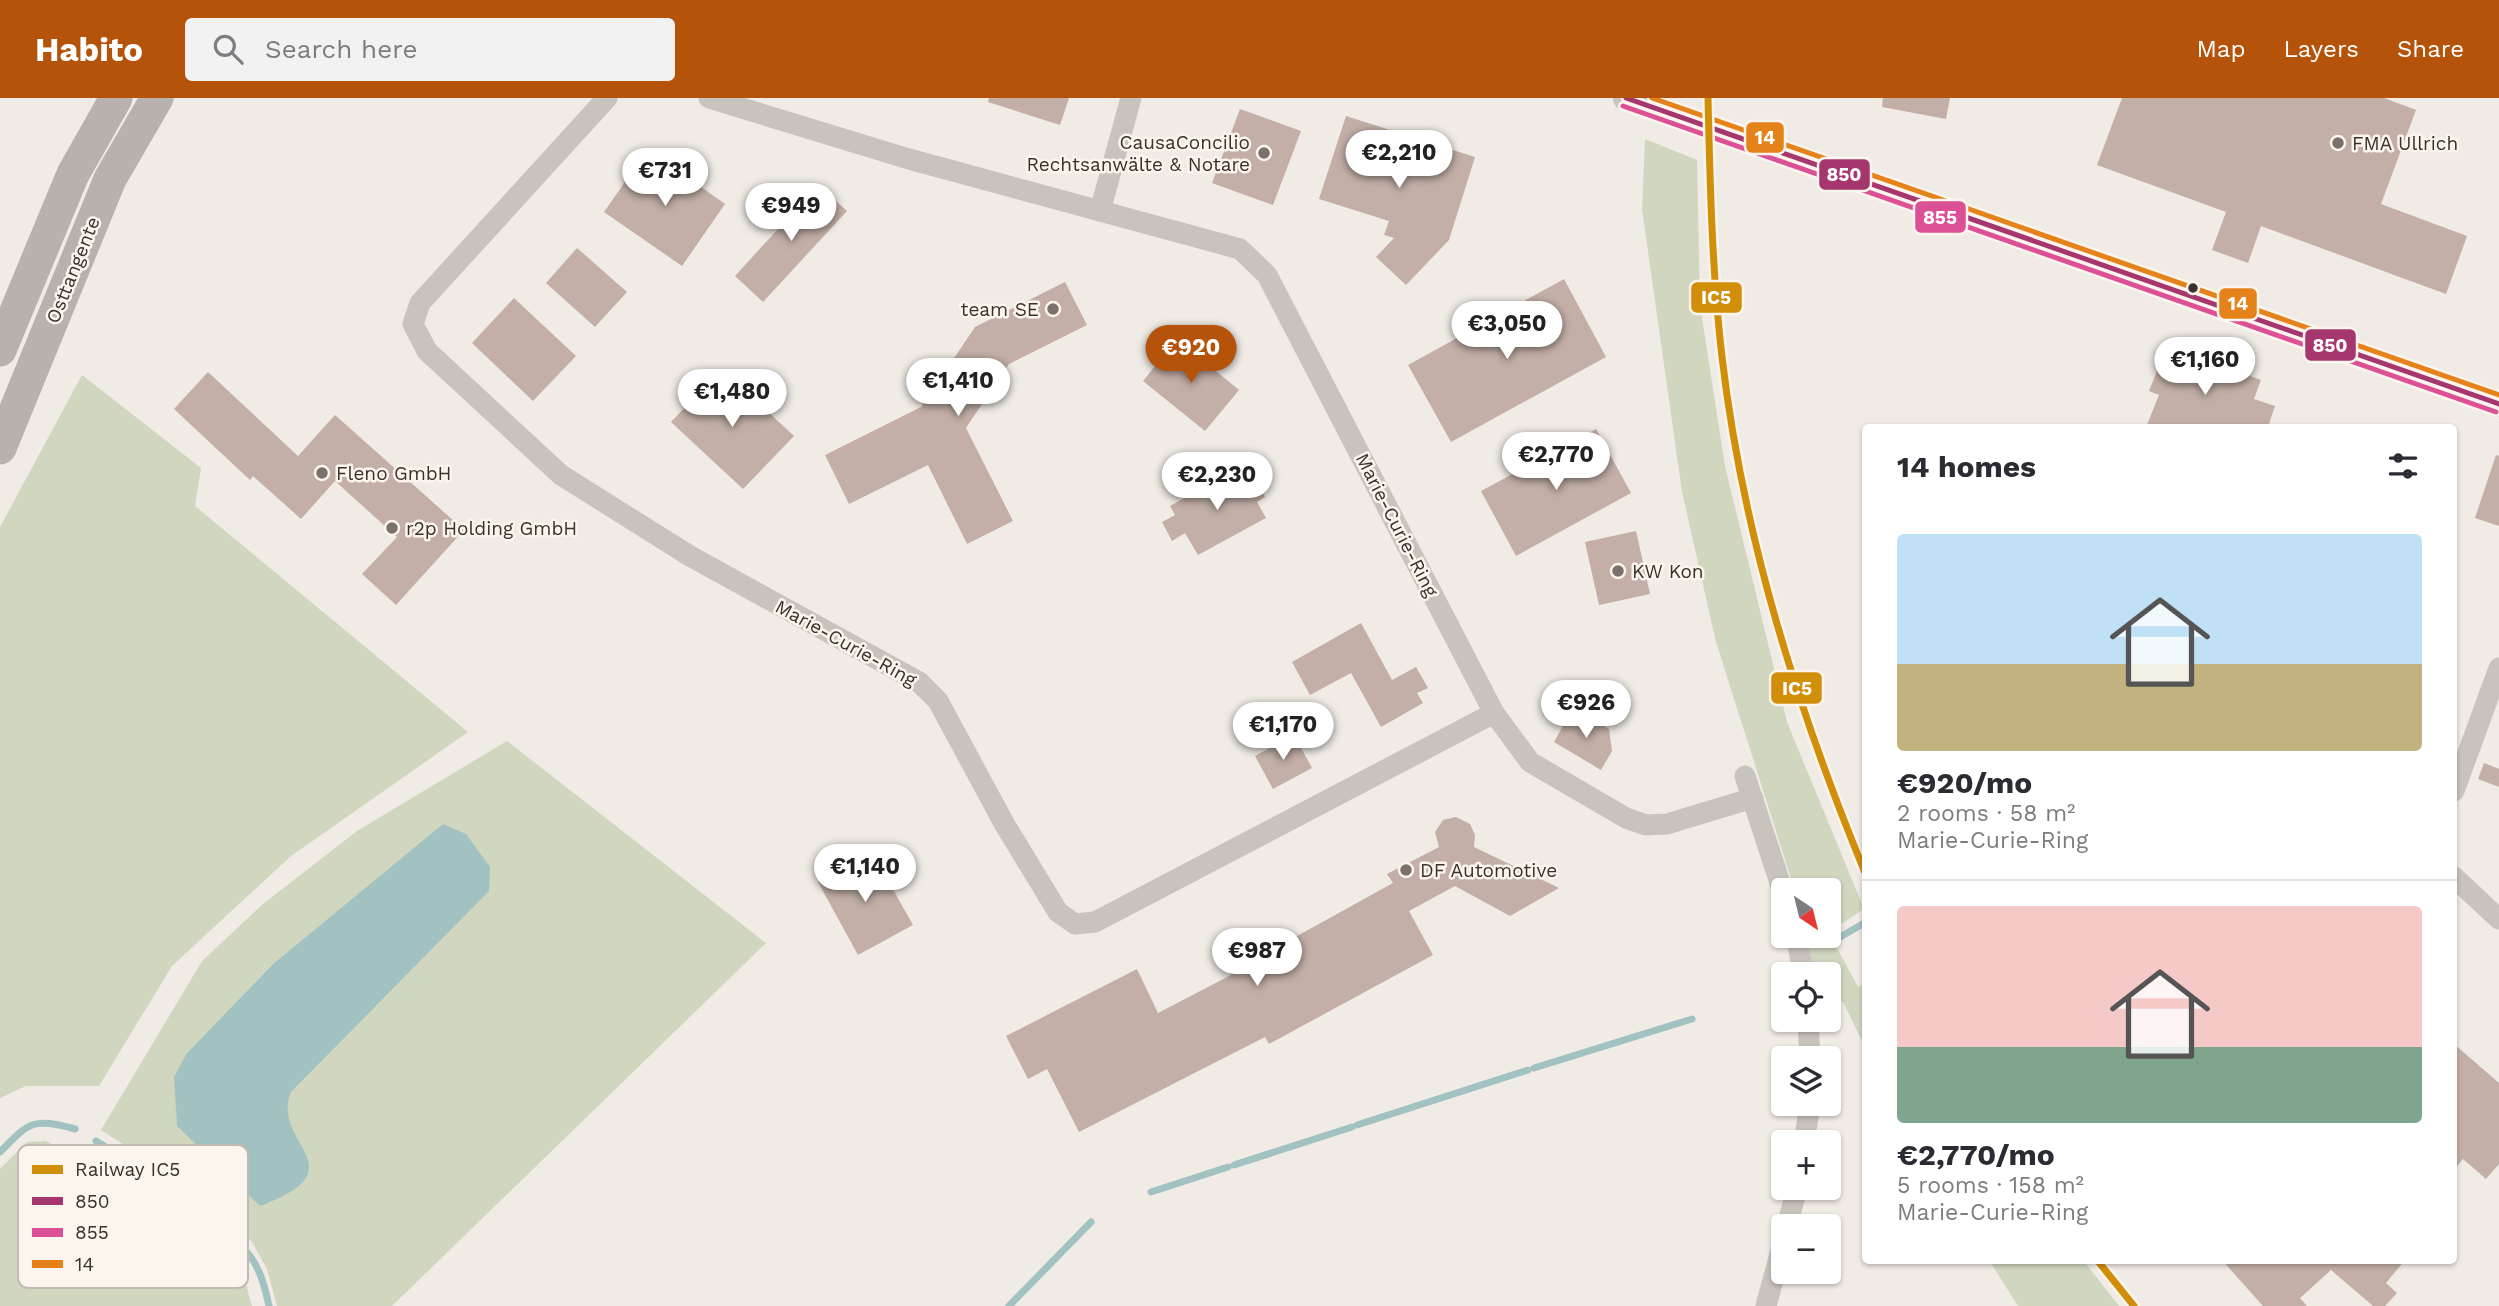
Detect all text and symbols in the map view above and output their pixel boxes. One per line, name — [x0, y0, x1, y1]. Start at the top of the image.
search box — [185, 18, 675, 81]
text: Habito — [35, 30, 143, 69]
icon: search — [209, 30, 247, 68]
text: Search here — [265, 34, 417, 64]
text: Map — [2197, 35, 2245, 63]
text: Layers — [2283, 35, 2359, 63]
text: Share — [2397, 35, 2464, 63]
line badge: 14 — [1745, 121, 1785, 154]
text: 14 — [1755, 126, 1775, 149]
pin: €2,210 — [1342, 130, 1456, 190]
place label: CausaConcilio Rechtsanwälte & Notare — [1026, 131, 1250, 176]
place label: FMA Ullrich — [2352, 132, 2458, 155]
marker: FMA Ullrich — [2330, 135, 2346, 151]
text: €2,210 — [1362, 139, 1436, 166]
marker: CausaConcilio Rechtsanwälte & Notare — [1256, 145, 1272, 161]
pin: €731 — [624, 148, 706, 208]
text: €731 — [638, 157, 692, 184]
line badge: 850 — [1818, 158, 1871, 191]
text: 850 — [1826, 163, 1862, 186]
pin: €949 — [750, 184, 832, 243]
text: €949 — [761, 192, 821, 219]
line badge: 855 — [1914, 200, 1967, 234]
text: 855 — [1923, 206, 1957, 229]
street label: Osttangente — [41, 213, 105, 327]
line badge: IC5 — [1690, 281, 1743, 314]
unlabelled marker — [2186, 281, 2200, 295]
text: IC5 — [1701, 286, 1731, 309]
line badge: 14 — [2218, 287, 2258, 320]
text: 14 — [2228, 292, 2248, 315]
place label: team SE — [960, 298, 1039, 321]
marker: team SE — [1045, 301, 1061, 317]
pin: €3,050 — [1450, 302, 1564, 361]
text: €3,050 — [1467, 310, 1547, 337]
pin: €920 — [1150, 326, 1232, 385]
line badge: 850 — [2304, 328, 2357, 362]
text: €920 — [1162, 334, 1220, 361]
text: 850 — [2312, 334, 2348, 357]
pin: €1,160 — [2148, 338, 2262, 397]
text: €1,160 — [2170, 346, 2240, 373]
pin: €1,410 — [901, 358, 1015, 418]
text: €1,410 — [922, 367, 994, 394]
pin: €1,480 — [675, 370, 789, 429]
text: €1,480 — [694, 378, 770, 405]
pin: €2,770 — [1499, 432, 1613, 492]
text: €2,770 — [1518, 441, 1594, 468]
icon: filters — [2384, 447, 2422, 485]
street label: Marie-Curie-Ring — [1351, 449, 1444, 601]
text: 14 homes — [1897, 449, 2036, 484]
pin: €2,230 — [1160, 452, 1274, 512]
text: €2,230 — [1178, 461, 1256, 488]
place label: Fleno GmbH — [336, 462, 452, 485]
marker: Fleno GmbH — [314, 465, 330, 481]
place label: r2p Holding GmbH — [406, 517, 577, 540]
marker: r2p Holding GmbH — [384, 520, 400, 536]
place label: KW Kon — [1632, 560, 1704, 583]
marker: KW Kon — [1610, 563, 1626, 579]
icon: home — [2097, 579, 2223, 705]
street label: Marie-Curie-Ring — [771, 595, 921, 692]
line badge: IC5 — [1770, 671, 1823, 705]
text: IC5 — [1782, 677, 1812, 700]
pin: €926 — [1545, 680, 1627, 740]
text: €926 — [1557, 689, 1615, 716]
pin: €1,170 — [1226, 702, 1340, 762]
text: €1,170 — [1249, 711, 1317, 738]
text: €920/mo — [1897, 765, 2032, 800]
text: 2 rooms · 58 m² — [1897, 800, 2076, 827]
text: Marie-Curie-Ring — [1897, 827, 2088, 854]
pin: €1,140 — [808, 844, 922, 904]
text: €1,140 — [830, 853, 900, 880]
place label: DF Automotive — [1420, 859, 1557, 882]
marker: DF Automotive — [1398, 862, 1414, 878]
north arrow — [1771, 878, 1841, 948]
map controls — [1771, 878, 1841, 1284]
pin: €987 — [1216, 928, 1298, 988]
text: €987 — [1228, 937, 1286, 964]
icon: home — [2097, 951, 2223, 1077]
button: locate — [1771, 962, 1841, 1032]
button: layers — [1771, 1046, 1841, 1116]
button: + — [1771, 1130, 1841, 1200]
text: €2,770/mo — [1897, 1137, 2055, 1172]
legend — [18, 1145, 248, 1288]
text: Railway IC5 — [75, 1158, 180, 1181]
text: 5 rooms · 158 m² — [1897, 1172, 2084, 1199]
text: 850 — [75, 1190, 110, 1213]
text: Marie-Curie-Ring — [1897, 1199, 2088, 1226]
button: − — [1771, 1214, 1841, 1284]
text: 855 — [75, 1221, 109, 1244]
text: 14 — [75, 1253, 94, 1276]

